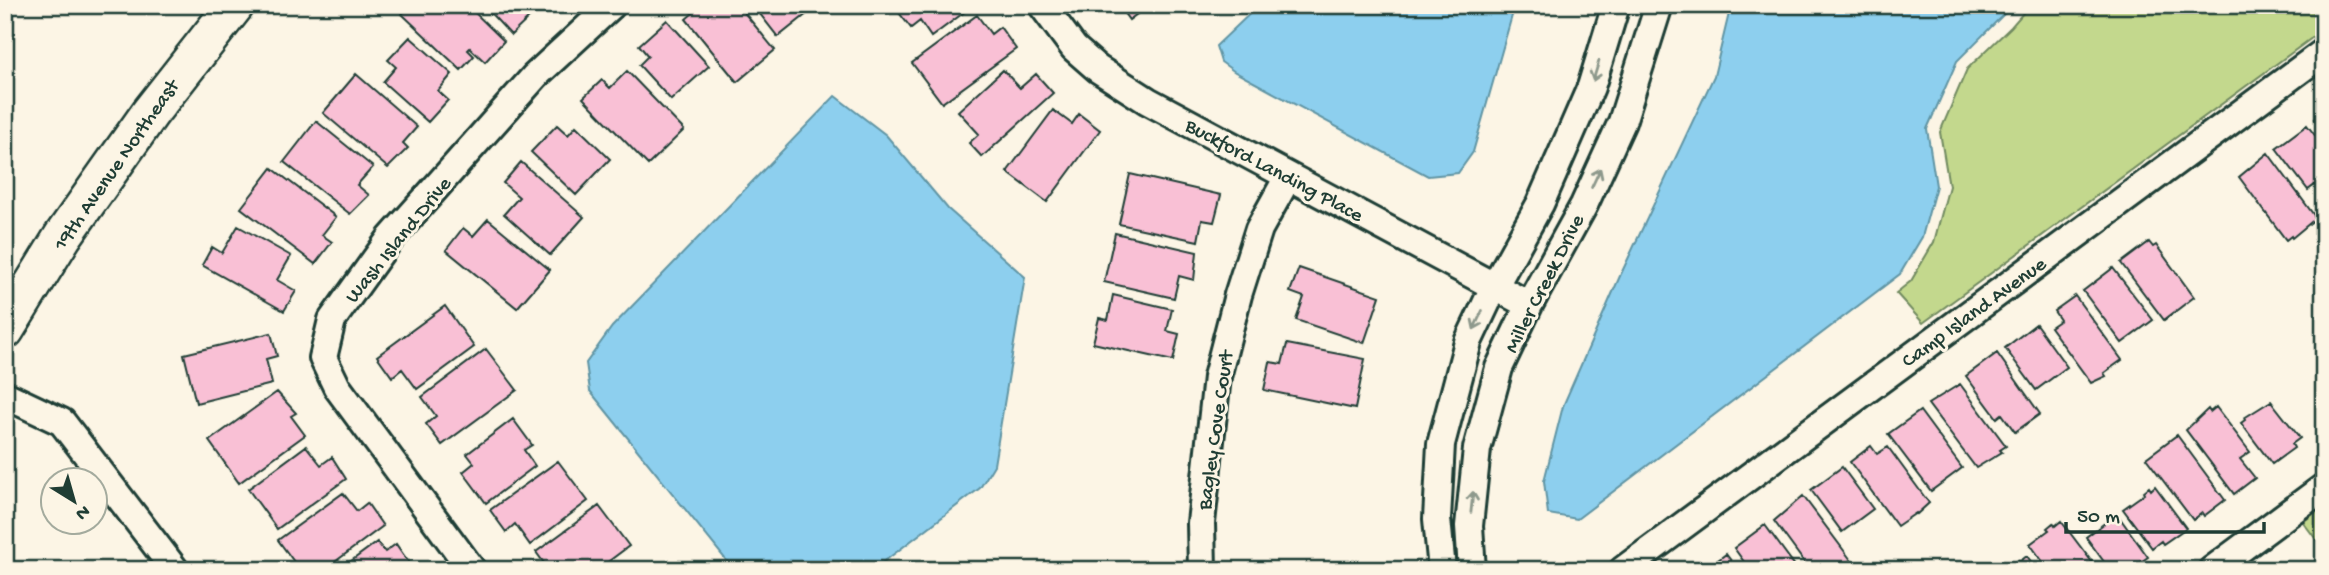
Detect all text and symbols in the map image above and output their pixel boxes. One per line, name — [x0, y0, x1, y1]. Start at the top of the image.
one-way arrow — [1588, 59, 1601, 81]
street label: 19th Avenue Northeast — [49, 74, 188, 257]
street label: Buckford Landing Place — [1179, 114, 1368, 230]
one-way arrow — [1590, 168, 1603, 189]
street label: Wash Island Drive — [341, 172, 459, 310]
street label: Miller Creek Drive — [1500, 210, 1592, 358]
street label: Camp Island Avenue — [1898, 252, 2053, 375]
one-way arrow — [1471, 309, 1484, 330]
street label: Bagley Cove Court — [1194, 347, 1241, 513]
north arrow — [38, 466, 108, 536]
one-way arrow — [1465, 491, 1478, 514]
scale bar — [2066, 491, 2264, 535]
text: N — [70, 499, 94, 525]
text: 50 m — [2077, 506, 2120, 531]

